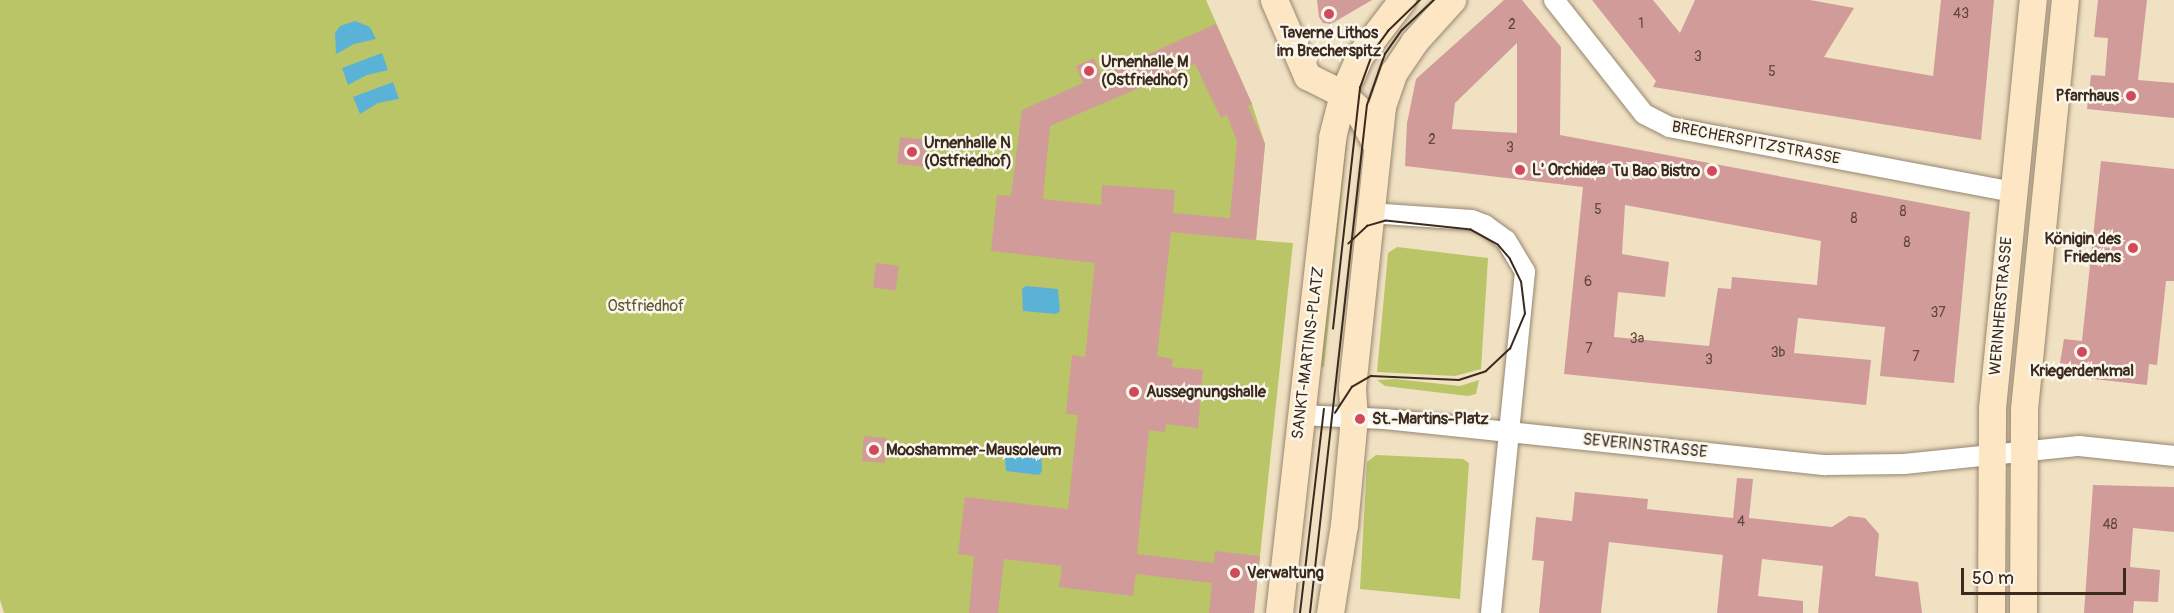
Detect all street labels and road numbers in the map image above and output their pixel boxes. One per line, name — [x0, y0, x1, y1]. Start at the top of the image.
street label: BRECHERSPITZSTRASSE — [1670, 117, 1842, 169]
street label: WERINHERSTRASSE — [1985, 236, 2017, 376]
street label: SANKT-MARTINS-PLATZ — [1288, 266, 1328, 440]
street label: SEVERINSTRASSE — [1582, 430, 1708, 462]

